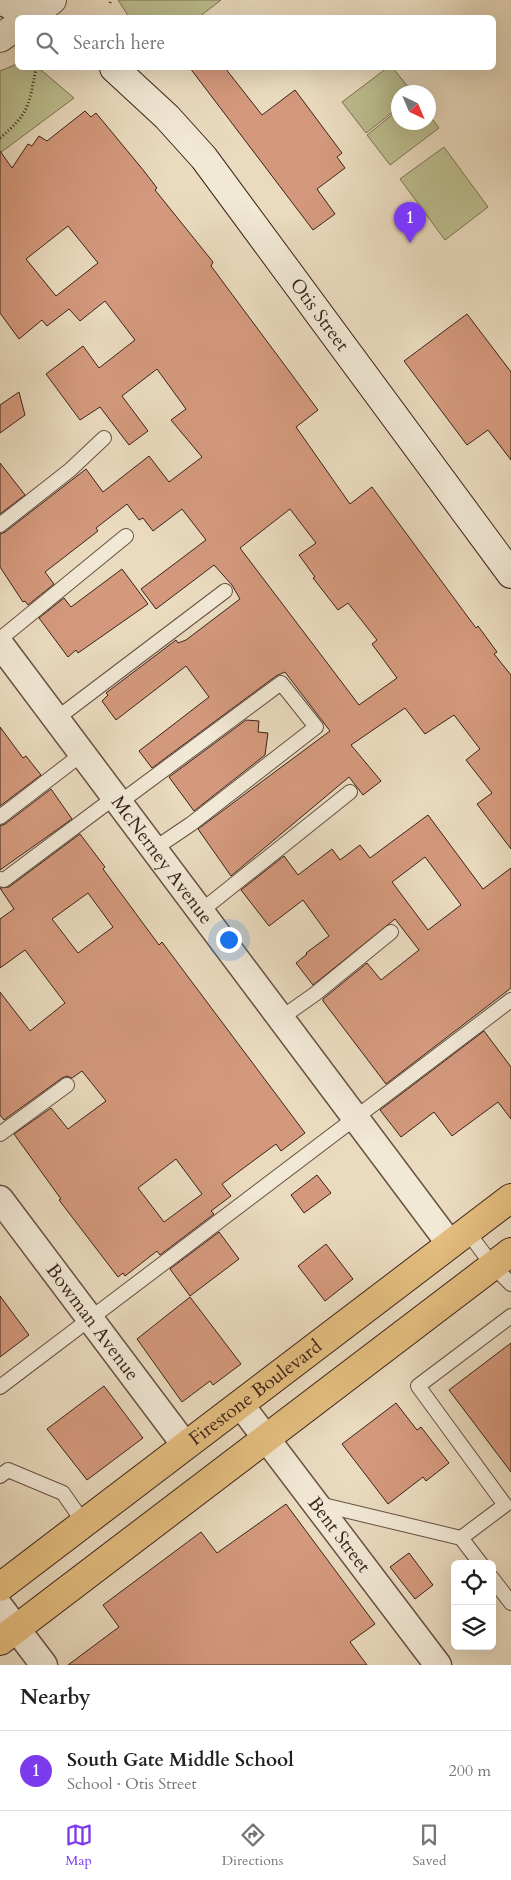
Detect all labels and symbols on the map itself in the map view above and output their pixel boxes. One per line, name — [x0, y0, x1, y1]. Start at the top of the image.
north arrow — [391, 85, 436, 130]
pin: 1 — [394, 202, 426, 243]
street label: Otis Street — [284, 273, 355, 357]
street label: McNerney Avenue — [105, 790, 219, 930]
your location — [216, 927, 242, 953]
street label: Bowman Avenue — [40, 1258, 145, 1386]
street label: Firestone Boulevard — [183, 1333, 327, 1452]
street label: Bent Street — [302, 1491, 376, 1578]

